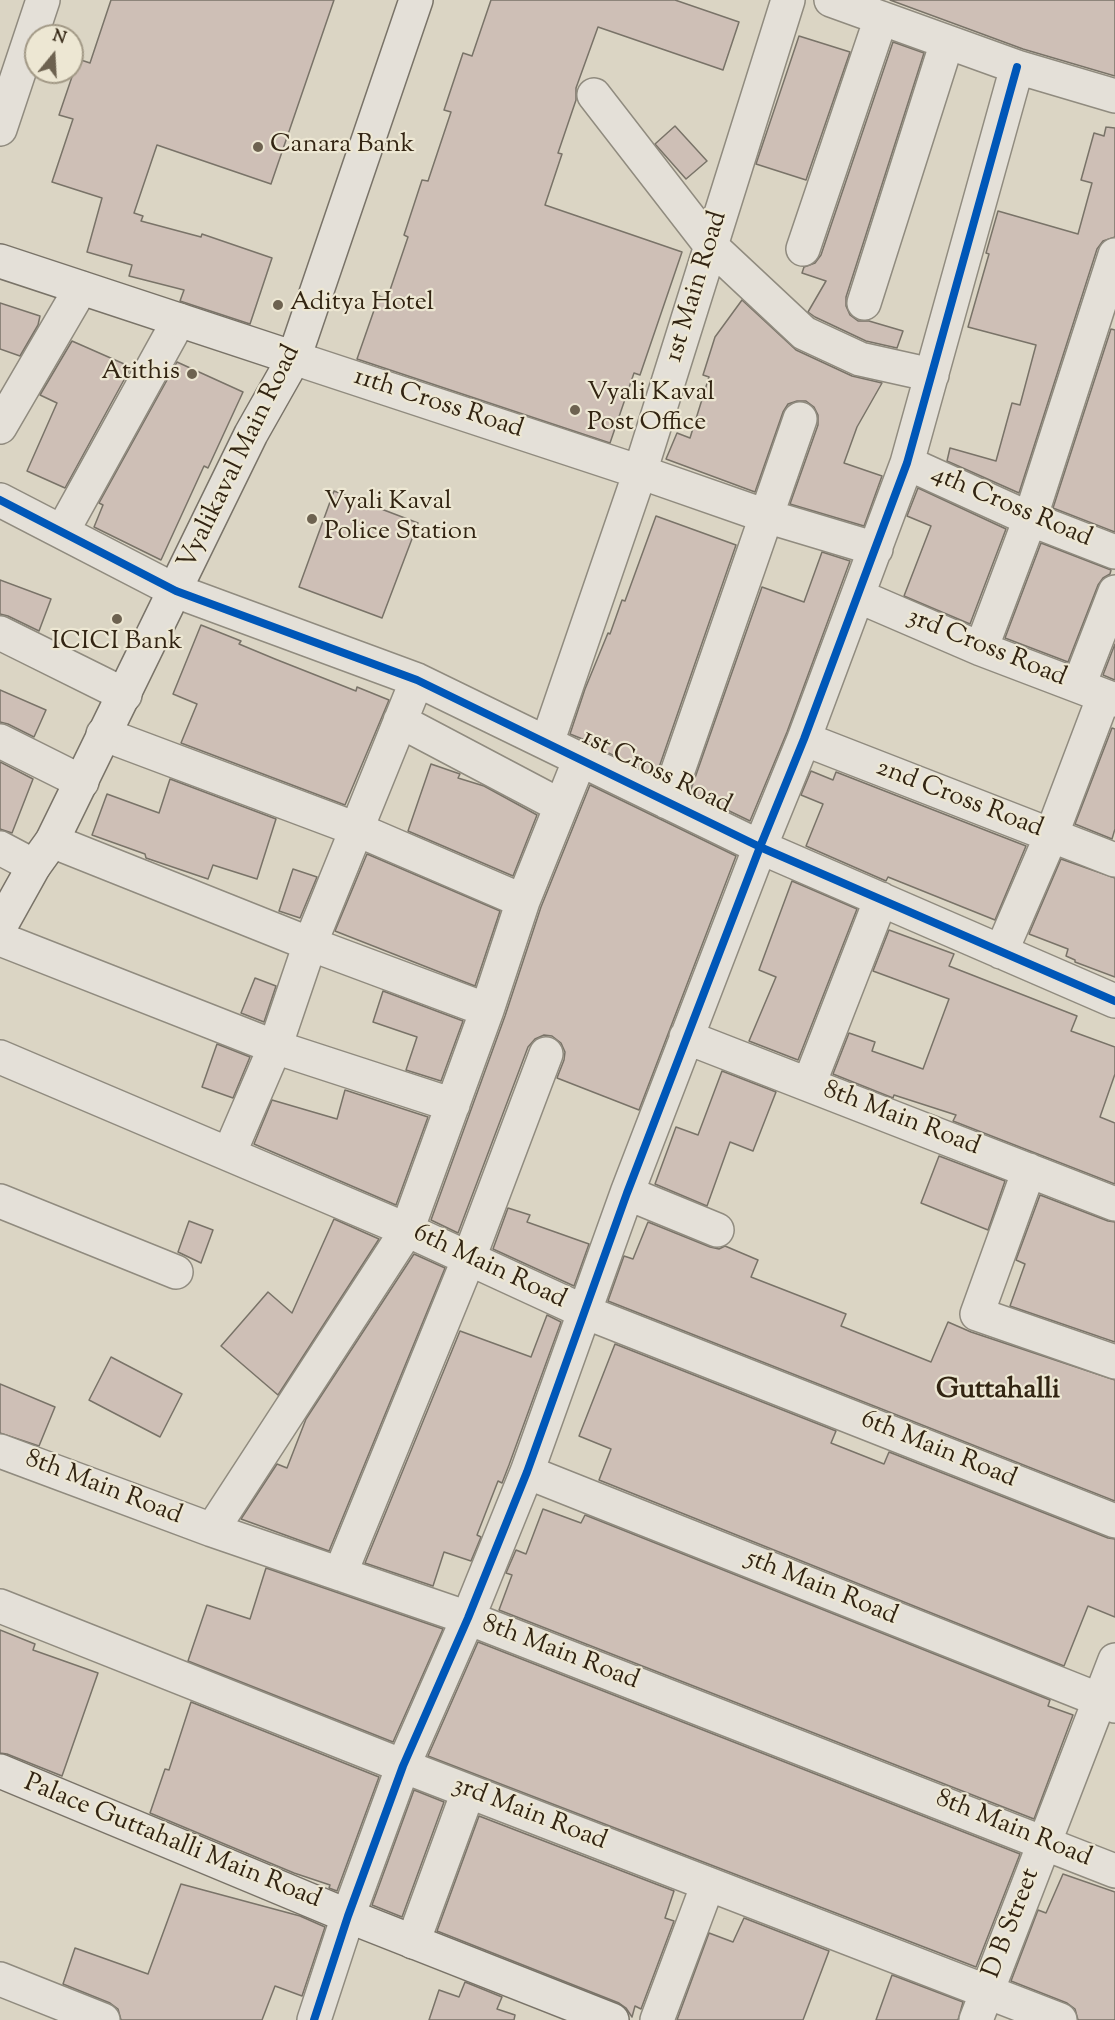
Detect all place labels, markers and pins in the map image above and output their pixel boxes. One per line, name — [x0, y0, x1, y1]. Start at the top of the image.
place label: Canara Bank — [270, 131, 415, 163]
marker: Canara Bank — [251, 140, 265, 154]
place label: Aditya Hotel — [290, 289, 434, 321]
marker: Aditya Hotel — [271, 298, 285, 312]
place label: Atithis — [101, 358, 180, 390]
marker: Atithis — [185, 367, 199, 381]
place label: Vyali Kaval Post Office — [587, 379, 715, 440]
marker: Vyali Kaval Post Office — [568, 403, 582, 417]
place label: Vyali Kaval Police Station — [324, 488, 477, 550]
marker: Vyali Kaval Police Station — [305, 512, 319, 526]
marker: ICICI Bank — [110, 612, 124, 626]
place label: ICICI Bank — [52, 628, 182, 660]

